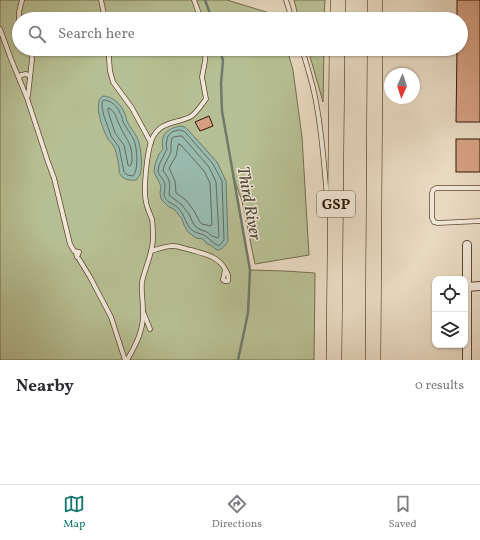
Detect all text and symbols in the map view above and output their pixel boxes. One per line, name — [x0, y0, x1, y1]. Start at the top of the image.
search box — [12, 12, 468, 56]
icon: search — [26, 23, 48, 45]
text: Search here — [58, 24, 135, 45]
north arrow — [384, 68, 420, 104]
water label: Third River — [231, 165, 266, 243]
road number: GSP — [317, 191, 355, 217]
map controls — [432, 276, 468, 348]
button: locate — [432, 276, 468, 312]
button: layers — [432, 312, 468, 348]
text: Nearby — [16, 375, 74, 398]
text: 0 results — [415, 377, 464, 395]
tab: Map — [63, 493, 85, 532]
tab: Directions — [212, 493, 262, 532]
tab: Saved — [388, 493, 417, 532]

